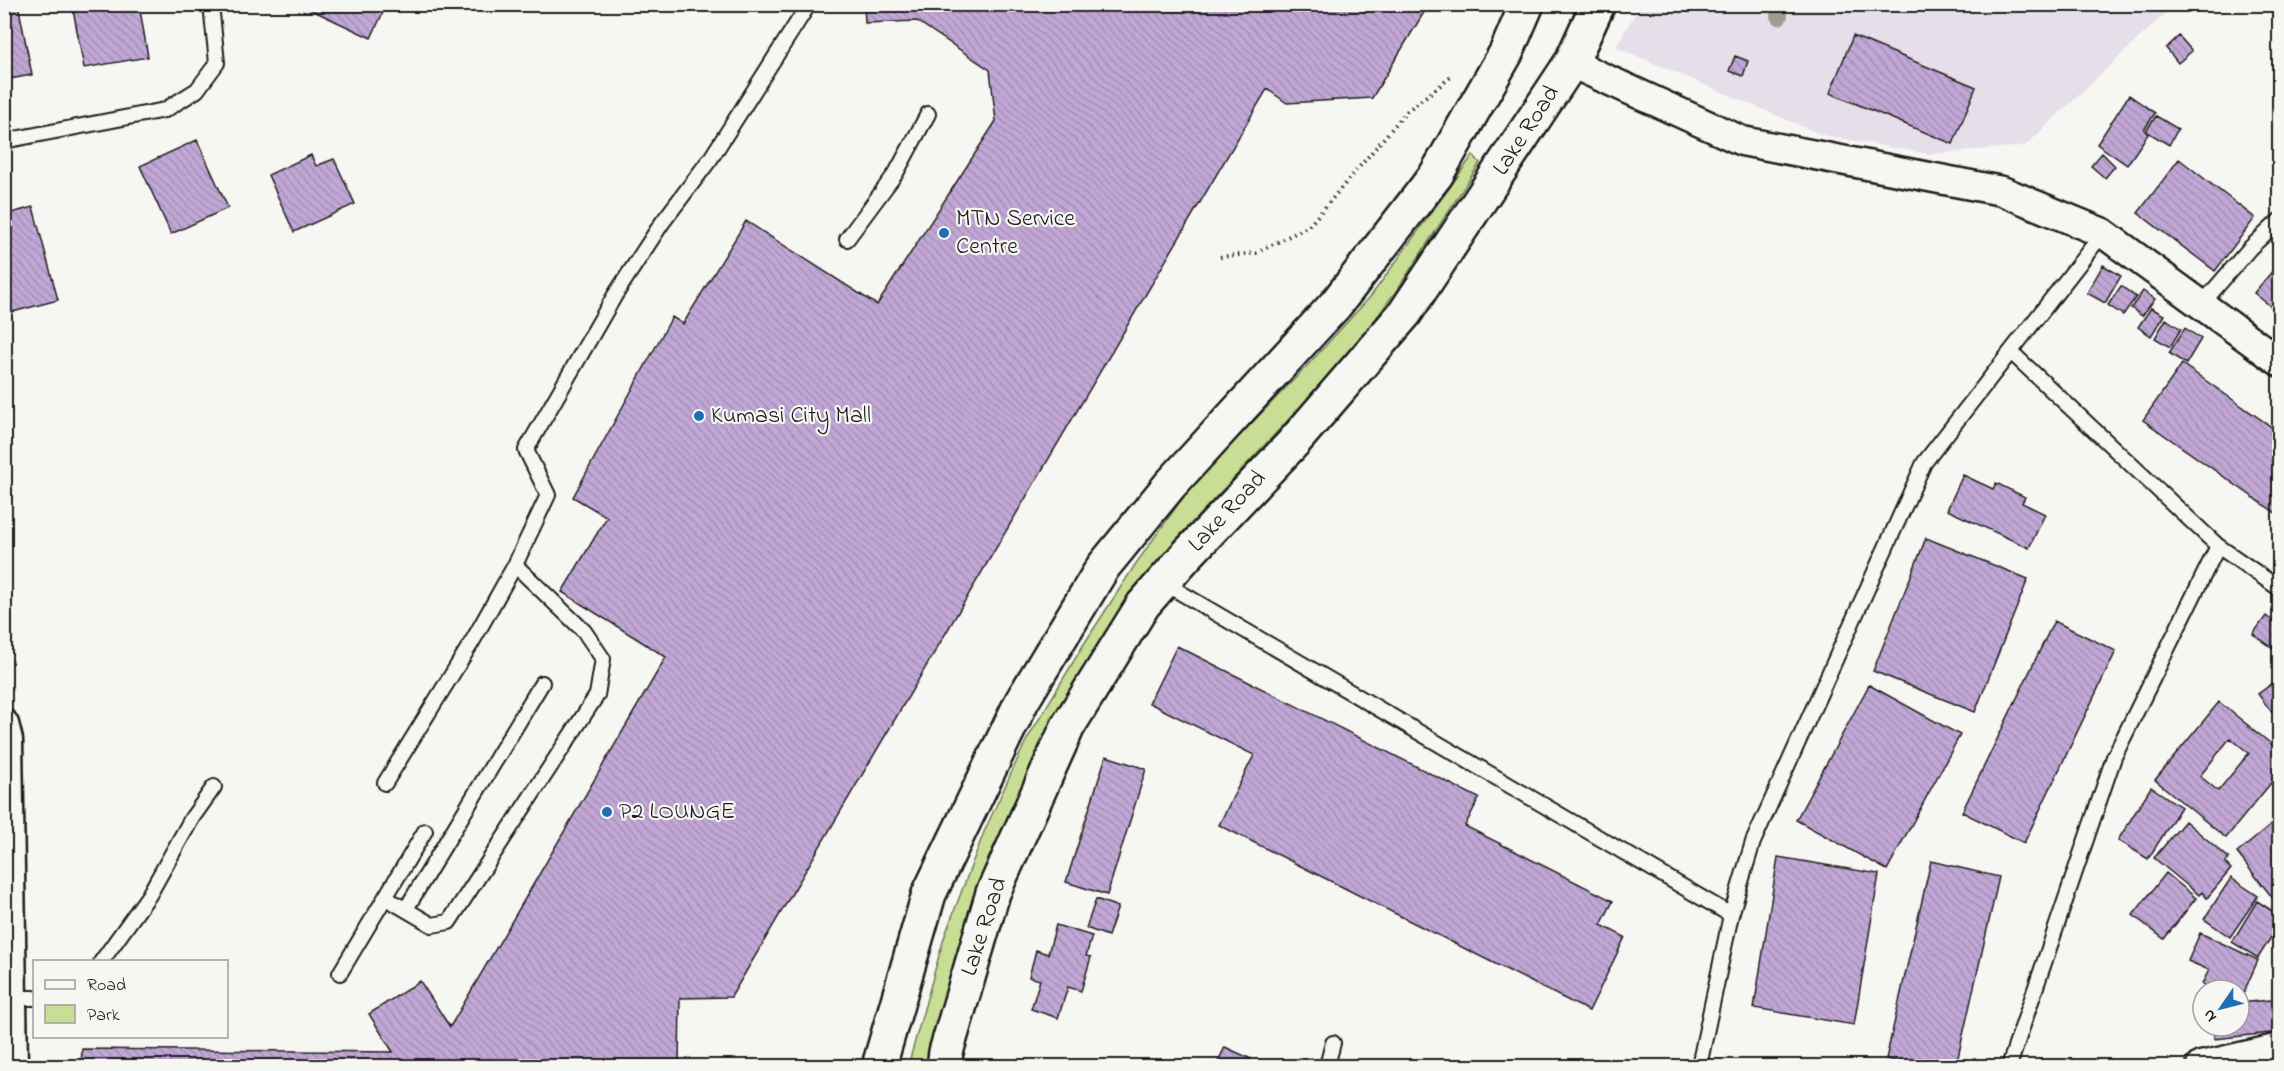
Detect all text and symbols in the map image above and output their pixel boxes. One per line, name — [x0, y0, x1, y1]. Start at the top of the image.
street label: Lake Road — [1485, 79, 1570, 183]
place label: MTN Service Centre — [956, 202, 1075, 265]
marker: MTN Service Centre — [937, 226, 951, 240]
place label: Kumasi City Mall — [711, 399, 871, 435]
marker: Kumasi City Mall — [692, 409, 706, 423]
street label: Lake Road — [1181, 463, 1276, 561]
place label: P2 LOUNGE — [619, 795, 735, 830]
marker: P2 LOUNGE — [600, 805, 614, 819]
street label: Lake Road — [953, 873, 1017, 981]
legend — [33, 960, 228, 1038]
text: Road — [87, 973, 126, 999]
north arrow — [2191, 978, 2251, 1038]
text: Park — [87, 1003, 120, 1029]
text: N — [2197, 1004, 2223, 1027]

